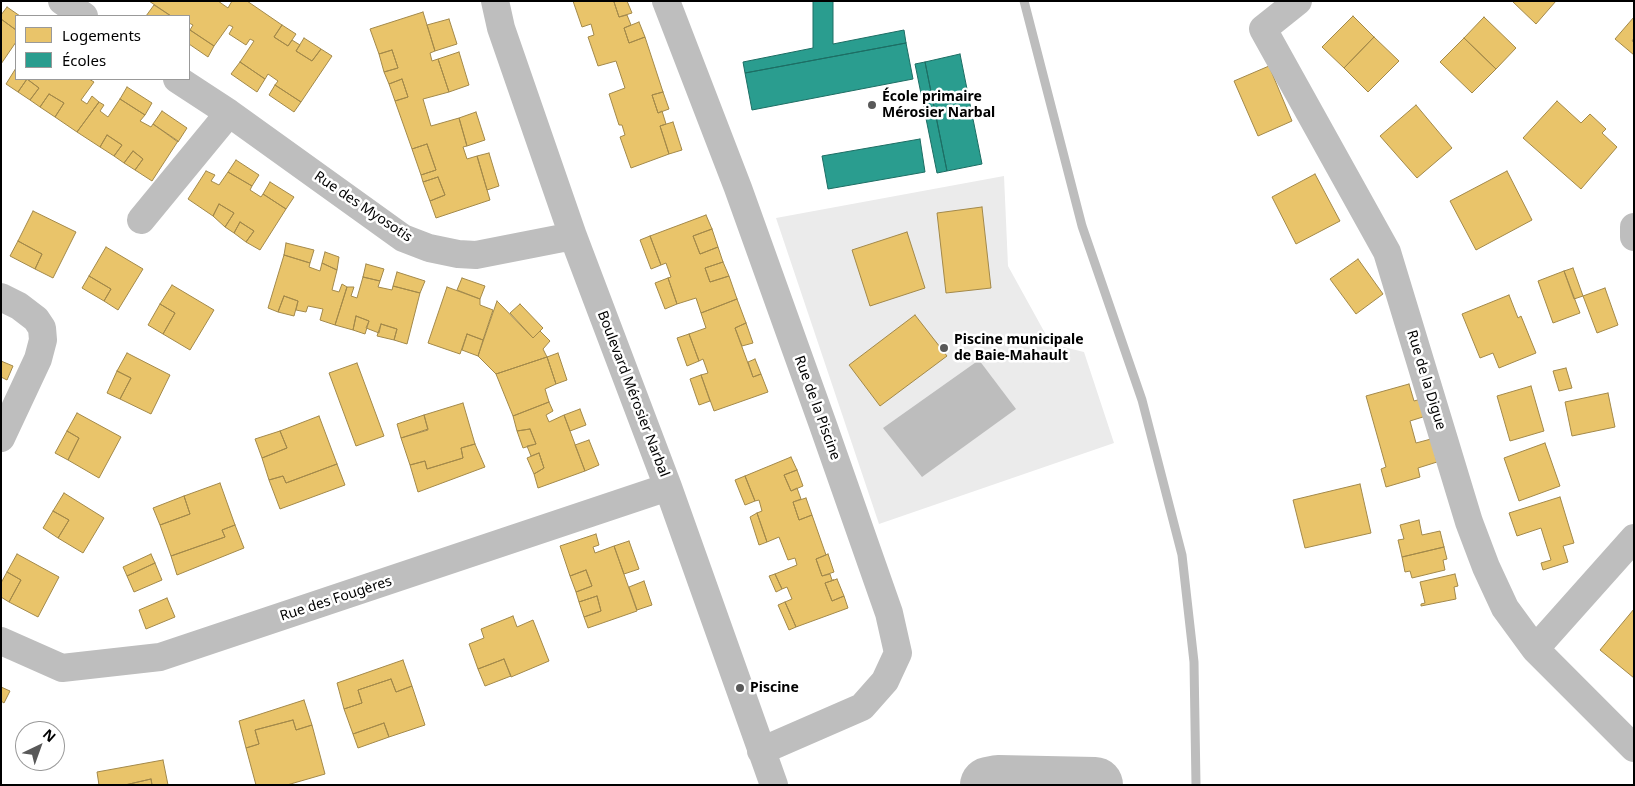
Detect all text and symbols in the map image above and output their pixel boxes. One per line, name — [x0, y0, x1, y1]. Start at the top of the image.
legend — [15, 15, 190, 80]
text: Logements — [62, 25, 141, 45]
text: Écoles — [62, 50, 106, 70]
place label: École primaire Mérosier Narbal — [882, 89, 995, 121]
marker: École primaire Mérosier Narbal — [866, 99, 878, 111]
street label: Rue des Myosotis — [311, 168, 415, 246]
street label: Boulevard Mérosier Narbal — [593, 308, 673, 480]
street label: Rue de la Digue — [1403, 328, 1449, 432]
place label: Piscine municipale de Baie-Mahault — [954, 332, 1084, 364]
marker: Piscine municipale de Baie-Mahault — [938, 342, 950, 354]
street label: Rue de la Piscine — [790, 354, 844, 462]
street label: Rue des Fougères — [278, 573, 394, 625]
place label: Piscine — [750, 680, 799, 696]
marker: Piscine — [734, 682, 746, 694]
north arrow — [15, 721, 65, 771]
text: N — [39, 724, 60, 746]

